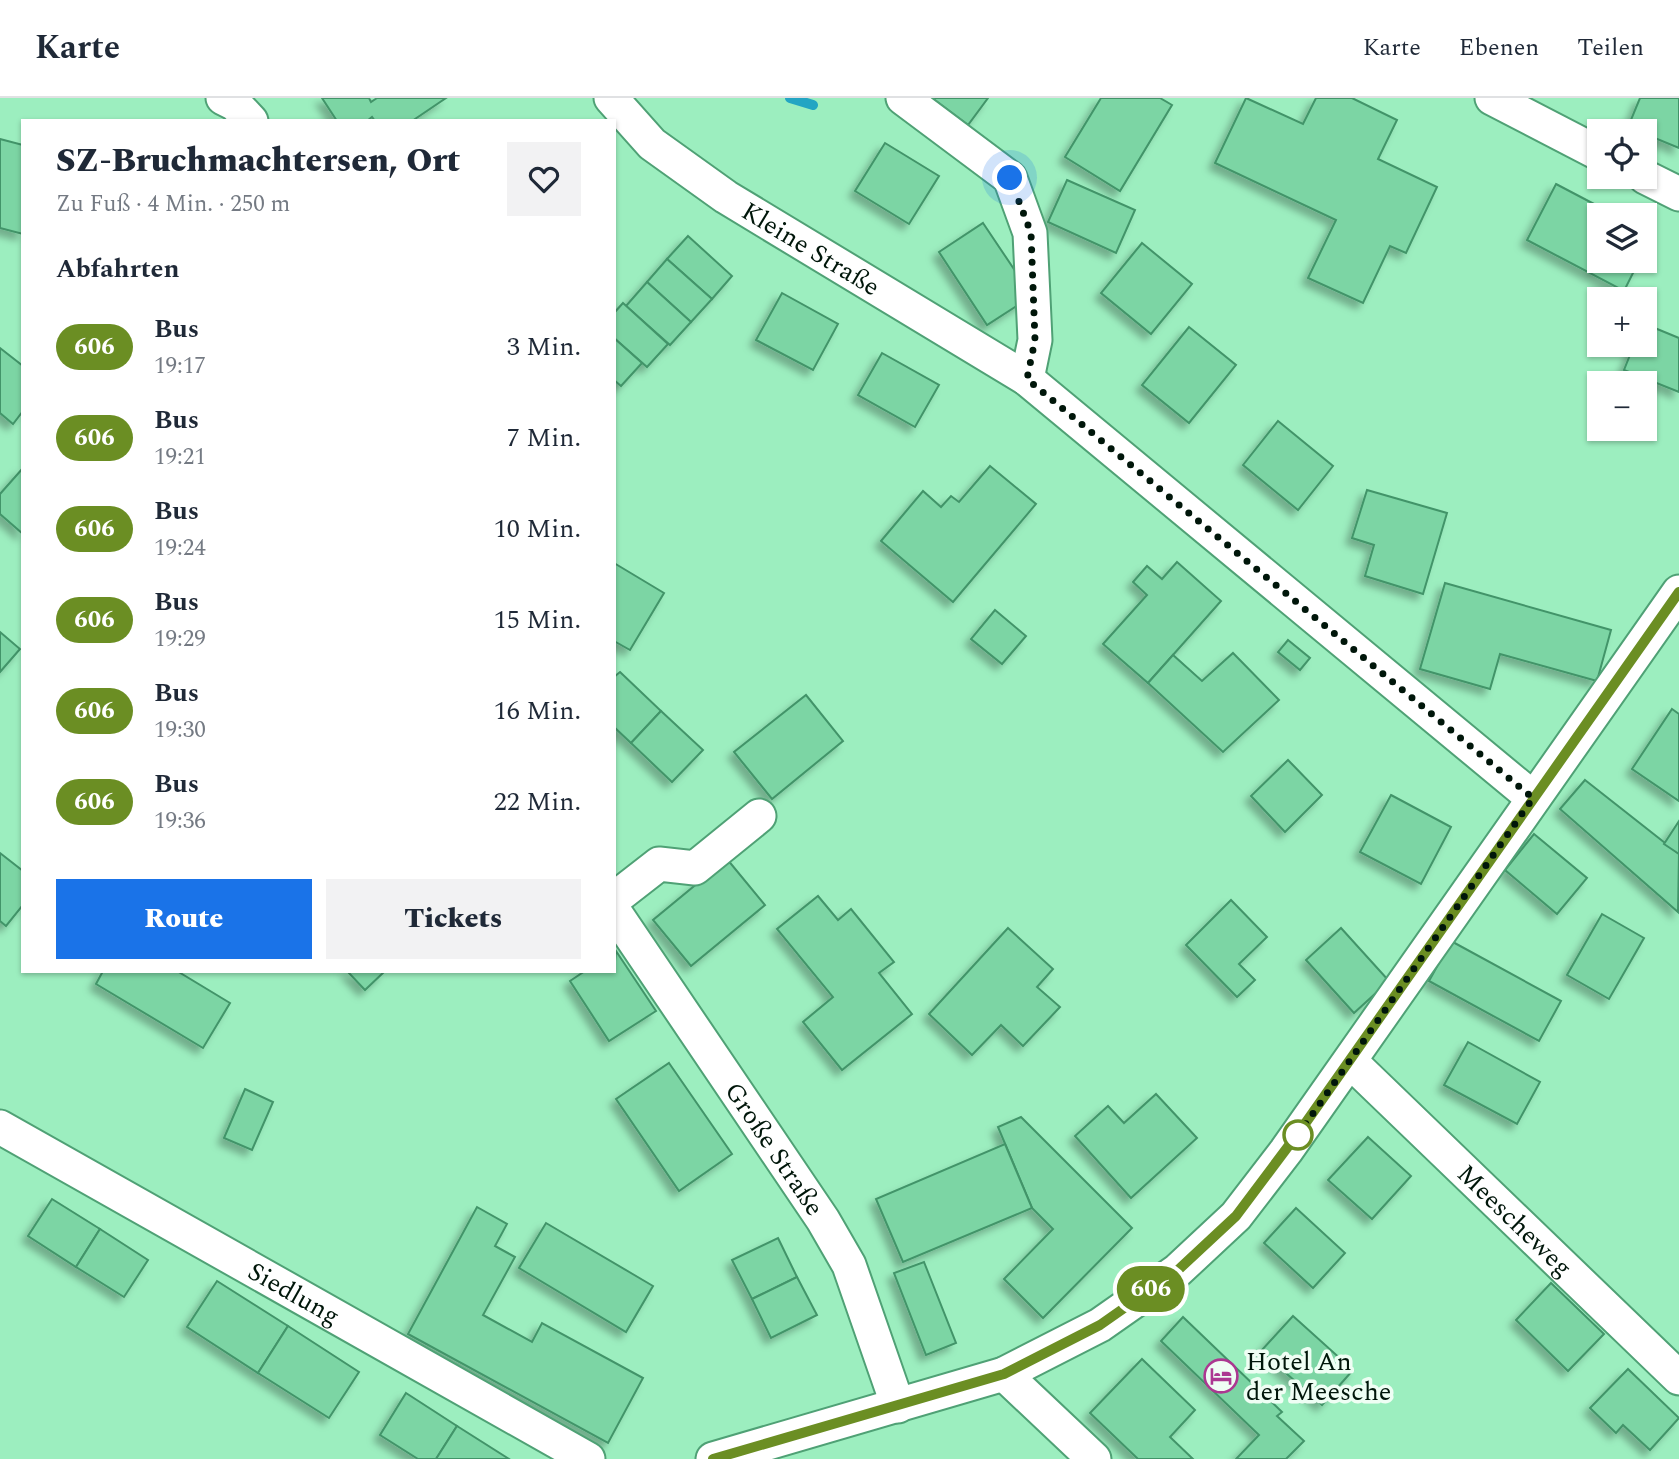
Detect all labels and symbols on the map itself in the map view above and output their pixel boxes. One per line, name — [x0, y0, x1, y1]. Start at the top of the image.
your location — [992, 160, 1027, 195]
street label: Kleine Straße — [733, 192, 888, 307]
street label: Große Straße — [714, 1074, 834, 1225]
unlabelled marker — [1283, 1120, 1313, 1150]
street label: Meescheweg — [1447, 1155, 1582, 1287]
street label: Siedlung — [240, 1252, 347, 1336]
line badge: 606 — [1111, 1266, 1191, 1312]
place label: Hotel An der Meesche — [1246, 1342, 1391, 1412]
hotel icon: Hotel An der Meesche — [1202, 1357, 1240, 1395]

